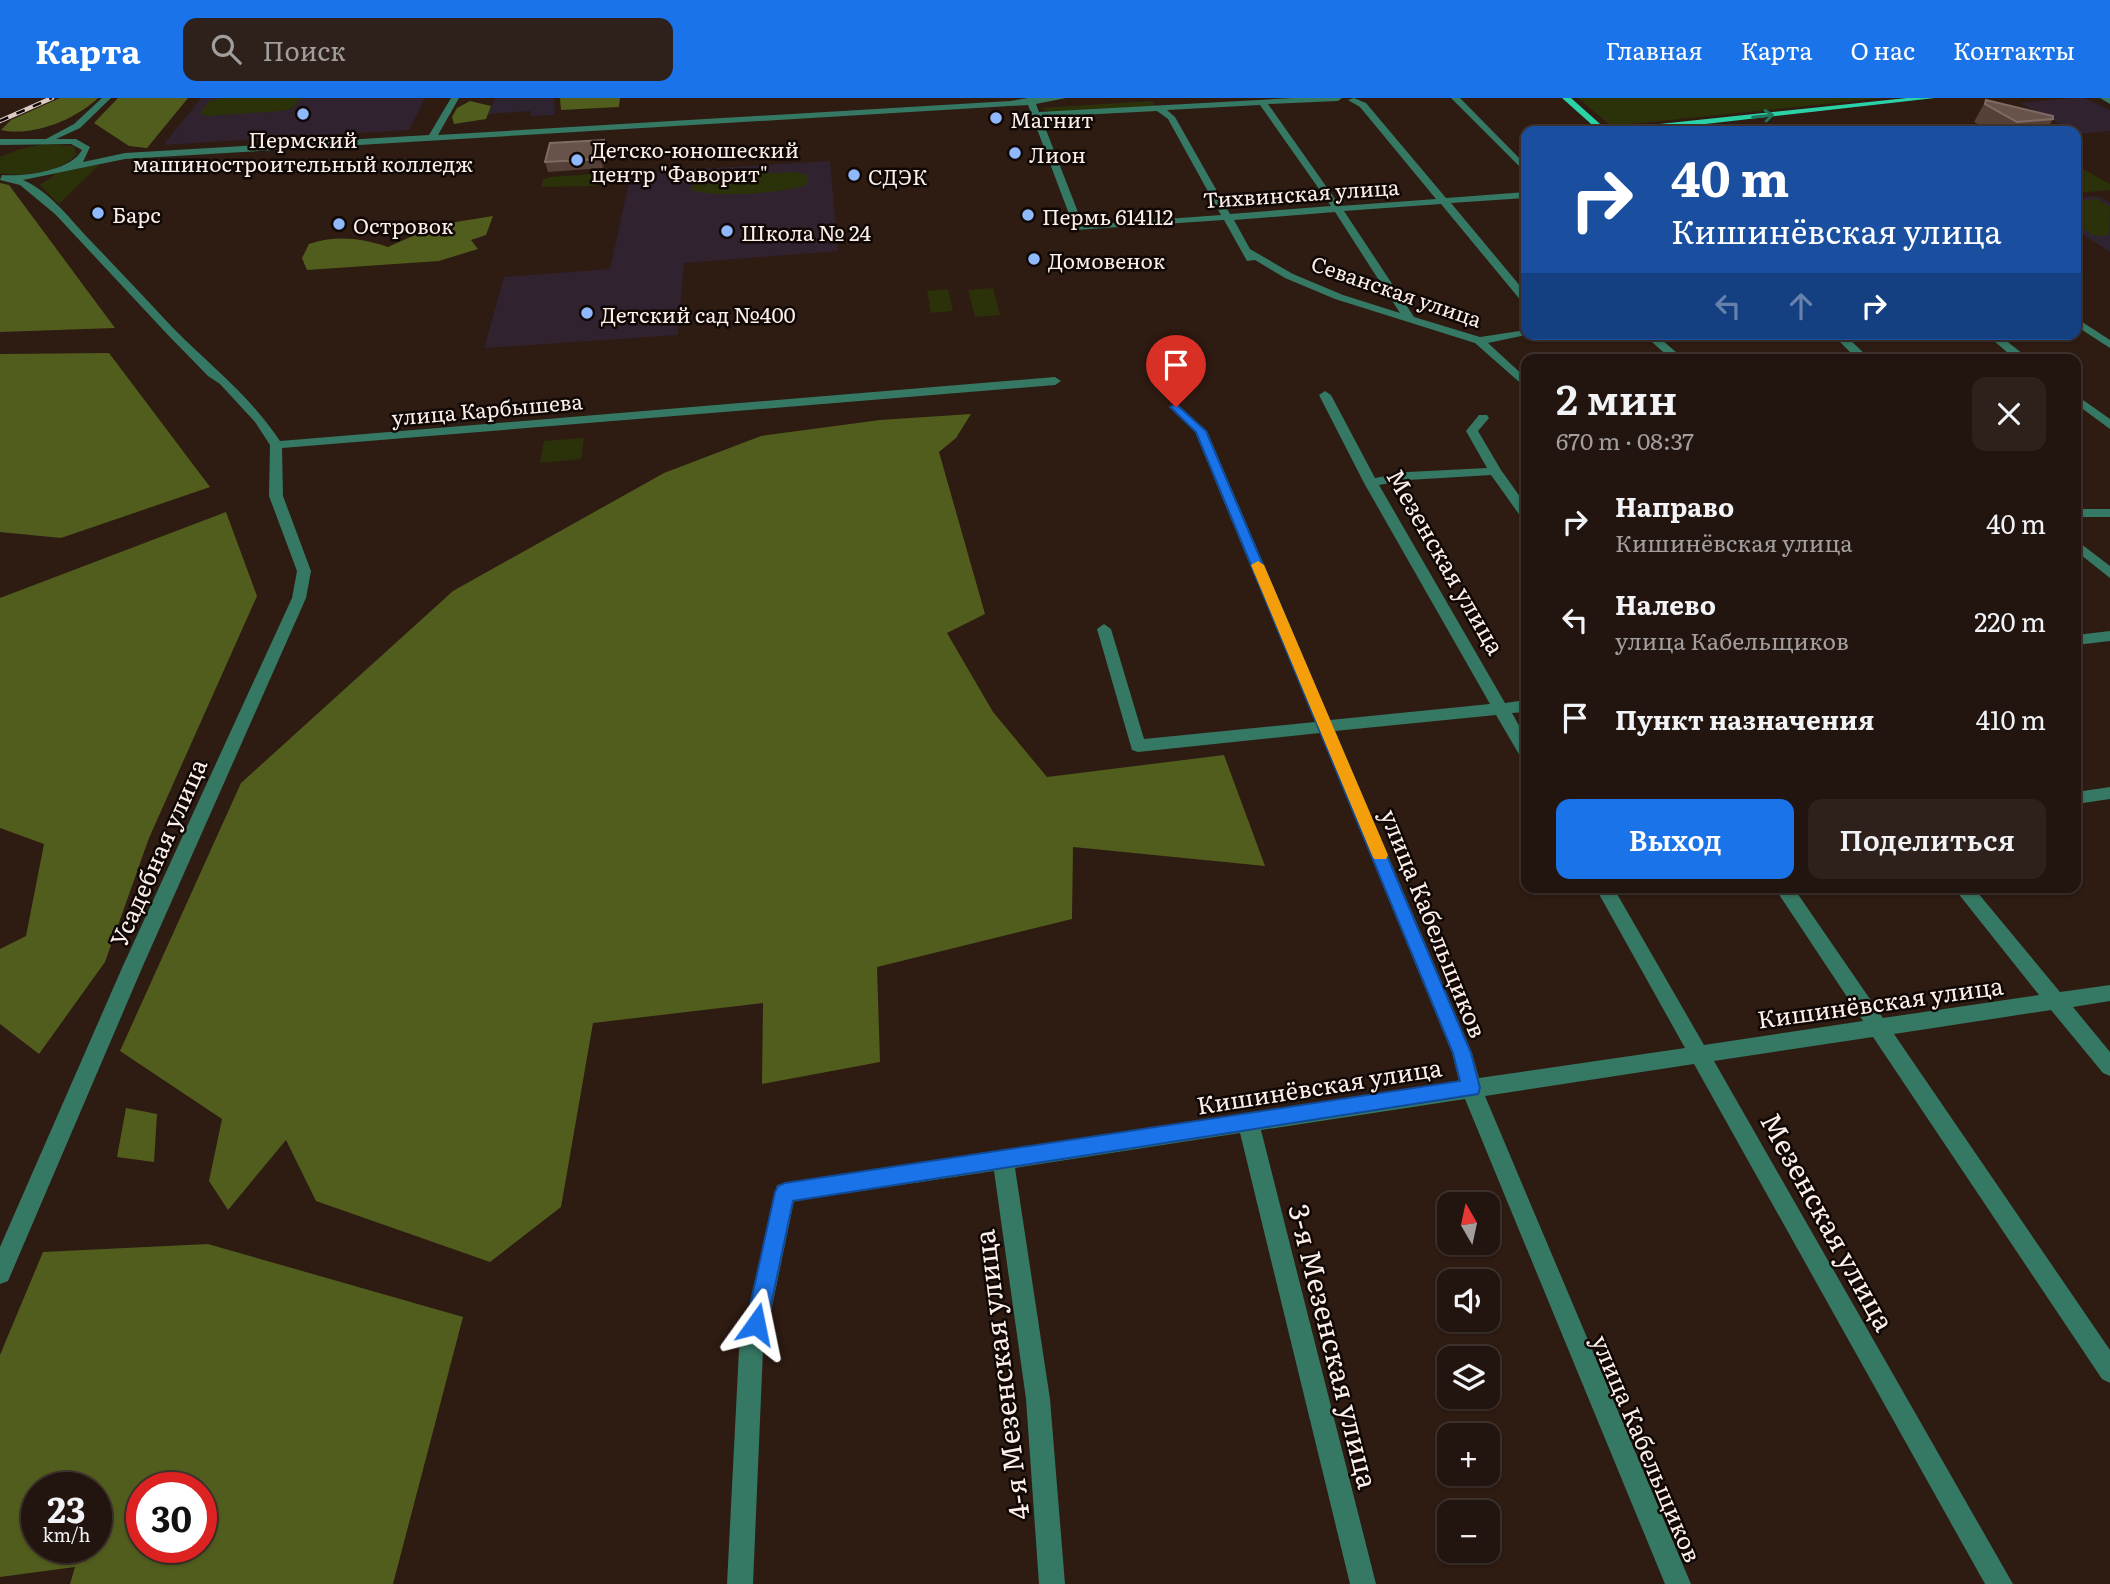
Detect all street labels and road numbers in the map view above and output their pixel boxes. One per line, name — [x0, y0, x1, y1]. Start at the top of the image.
street label: Тихвинская улица — [1202, 170, 1401, 214]
street label: Севанская улица — [1308, 246, 1487, 334]
street label: улица Карбышева — [390, 384, 585, 432]
street label: Мезенская улица — [1379, 462, 1515, 661]
street label: Усадебная улица — [100, 752, 214, 952]
street label: улица Кабельщиков — [1373, 803, 1497, 1043]
street label: Кишинёвская улица — [1755, 966, 2005, 1036]
street label: Кишинёвская улица — [1194, 1048, 1444, 1122]
street label: Мезенская улица — [1751, 1104, 1907, 1338]
street label: 3-я Мезенская улица — [1279, 1199, 1391, 1493]
street label: 4-я Мезенская улица — [961, 1227, 1039, 1523]
street label: улица Кабельщиков — [1584, 1329, 1712, 1567]

